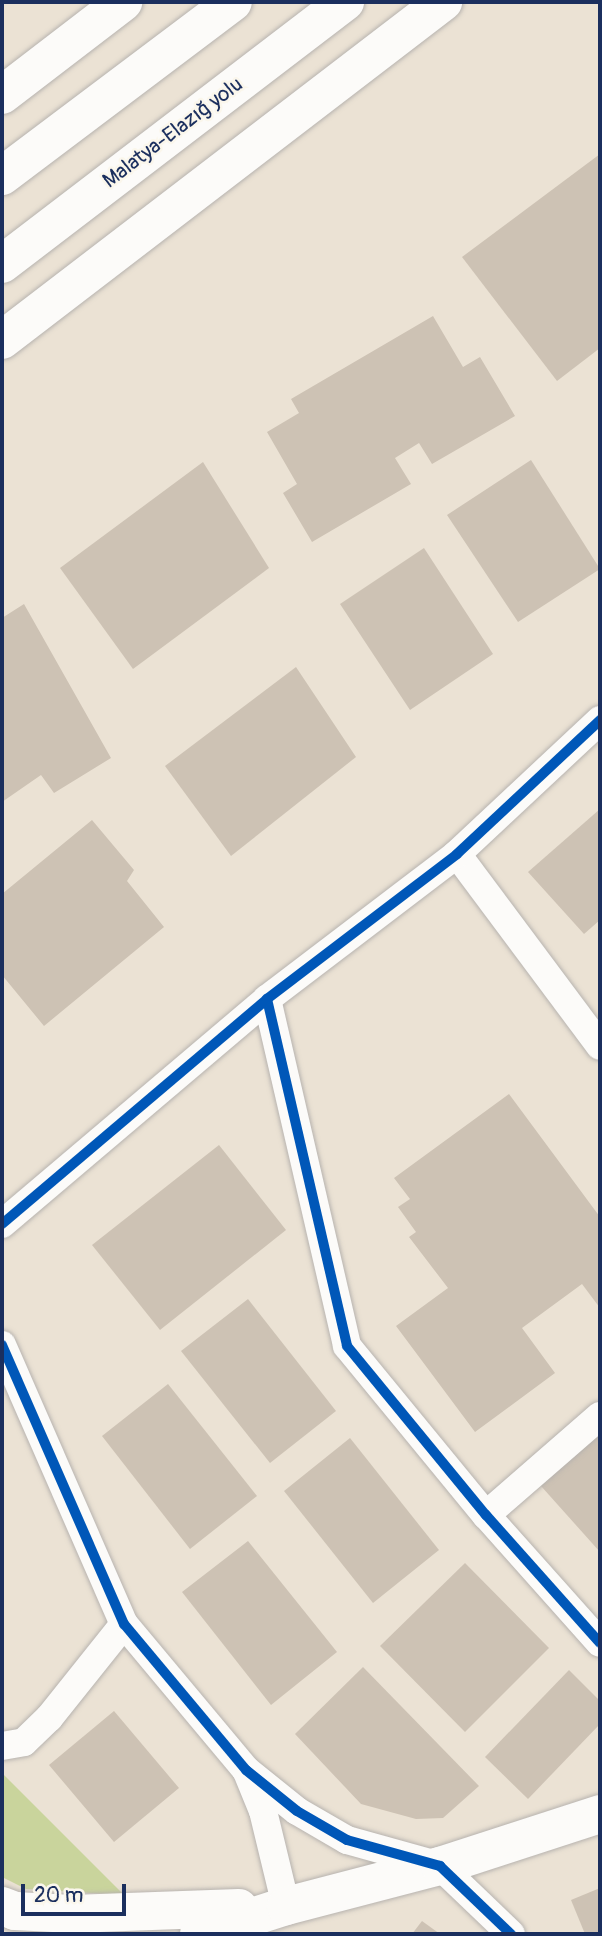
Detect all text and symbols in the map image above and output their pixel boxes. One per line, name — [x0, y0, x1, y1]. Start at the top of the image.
street label: Malatya-Elazığ yolu — [98, 72, 248, 194]
scale bar — [24, 1870, 130, 1914]
text: 20 m — [34, 1882, 83, 1909]

